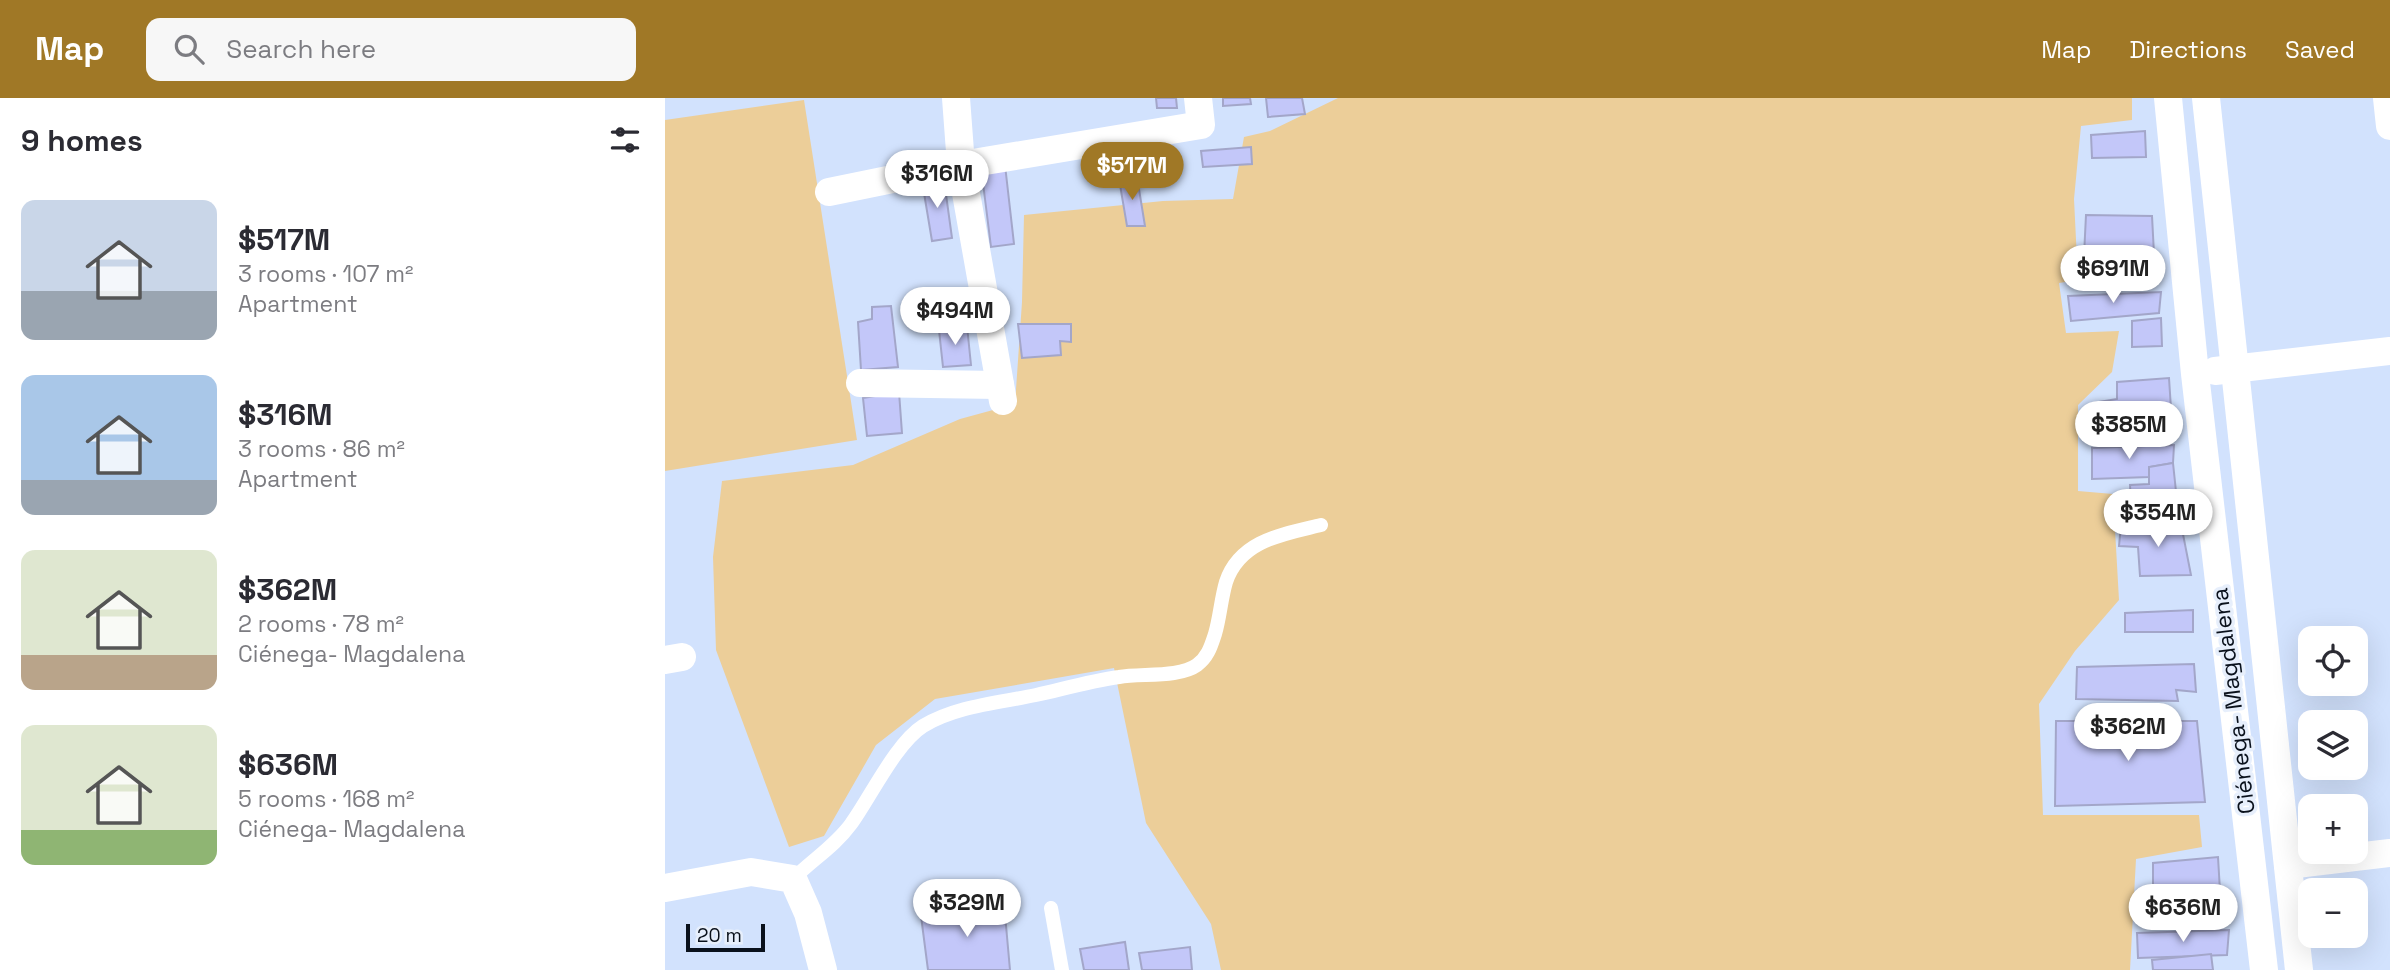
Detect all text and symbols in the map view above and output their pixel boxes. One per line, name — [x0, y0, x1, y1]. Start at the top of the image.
search box — [146, 18, 636, 81]
text: Map — [35, 28, 104, 70]
icon: search — [170, 30, 208, 68]
text: Search here — [226, 32, 376, 66]
text: Map — [2041, 34, 2091, 65]
text: Directions — [2129, 34, 2247, 65]
text: Saved — [2285, 34, 2355, 65]
text: 9 homes — [21, 121, 143, 160]
icon: filters — [606, 121, 644, 159]
pin: $517M — [1083, 142, 1181, 202]
pin: $316M — [888, 150, 986, 210]
text: $517M — [1097, 150, 1167, 180]
text: $316M — [901, 158, 973, 188]
text: $517M — [238, 220, 330, 259]
icon: home — [77, 228, 161, 312]
pin: $691M — [2064, 246, 2162, 305]
text: $691M — [2076, 253, 2150, 283]
text: 3 rooms · 107 m² — [238, 259, 414, 289]
pin: $494M — [906, 288, 1004, 347]
text: Apartment — [238, 289, 358, 319]
text: $494M — [916, 295, 994, 325]
text: $316M — [238, 395, 332, 434]
pin: $385M — [2080, 402, 2178, 461]
icon: home — [77, 403, 161, 487]
text: $385M — [2091, 409, 2167, 439]
text: 3 rooms · 86 m² — [238, 434, 405, 464]
text: Apartment — [238, 464, 358, 494]
pin: $354M — [2109, 490, 2207, 549]
text: $354M — [2120, 497, 2196, 527]
text: $362M — [238, 570, 337, 609]
icon: home — [77, 578, 161, 662]
street label: Ciénega- Magdalena — [2204, 586, 2262, 816]
text: 2 rooms · 78 m² — [238, 609, 404, 639]
map controls — [2298, 626, 2368, 948]
button: locate — [2298, 626, 2368, 696]
text: Ciénega- Magdalena — [238, 639, 465, 669]
pin: $362M — [2079, 704, 2177, 763]
button: layers — [2298, 710, 2368, 780]
text: $362M — [2090, 711, 2166, 741]
text: $636M — [238, 745, 338, 784]
icon: home — [77, 753, 161, 837]
text: 5 rooms · 168 m² — [238, 784, 415, 814]
button: + — [2298, 794, 2368, 864]
text: Ciénega- Magdalena — [238, 814, 465, 844]
button: − — [2298, 878, 2368, 948]
pin: $329M — [918, 880, 1016, 939]
pin: $636M — [2134, 884, 2232, 944]
text: $329M — [929, 887, 1005, 917]
text: $636M — [2145, 892, 2221, 922]
scale bar — [686, 921, 765, 953]
text: 20 m — [697, 923, 742, 948]

